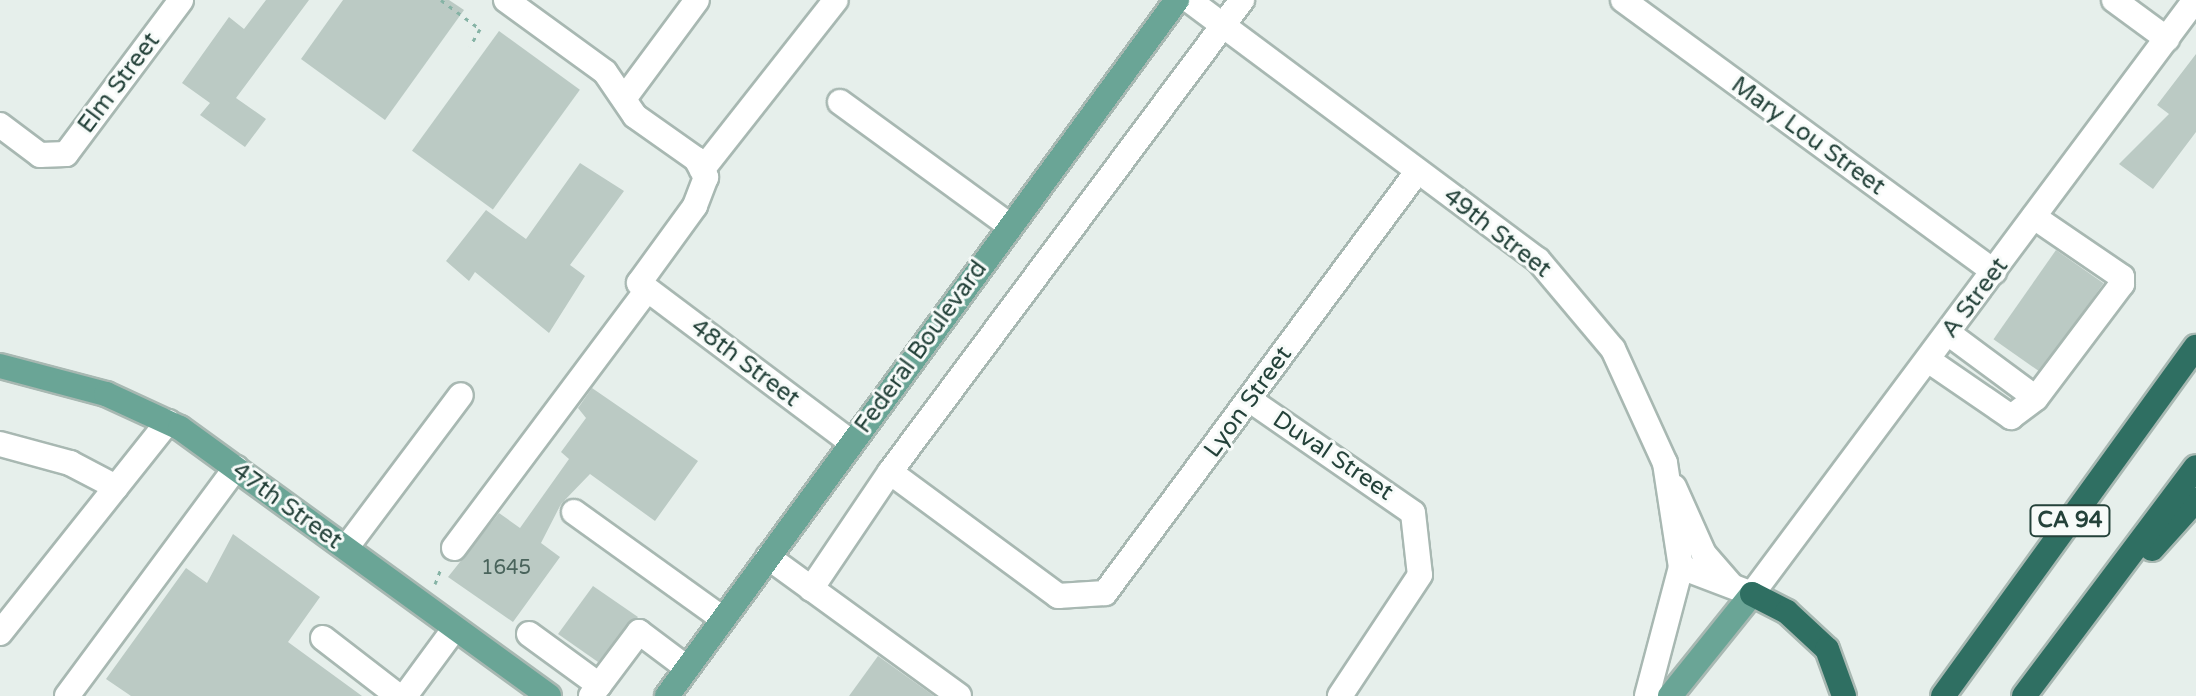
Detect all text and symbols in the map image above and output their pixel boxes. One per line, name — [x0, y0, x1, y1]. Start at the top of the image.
street label: Elm Street — [72, 27, 166, 139]
street label: Mary Lou Street — [1726, 71, 1890, 201]
street label: 49th Street — [1437, 182, 1557, 284]
street label: A Street — [1936, 252, 2014, 344]
street label: Federal Boulevard — [849, 255, 993, 439]
street label: 48th Street — [685, 313, 805, 413]
street label: Lyon Street — [1198, 341, 1298, 463]
street label: Duval Street — [1267, 405, 1399, 507]
street label: 47th Street — [226, 457, 348, 555]
road number: CA 94 — [2028, 503, 2112, 539]
house number: 1645 — [481, 556, 531, 580]

